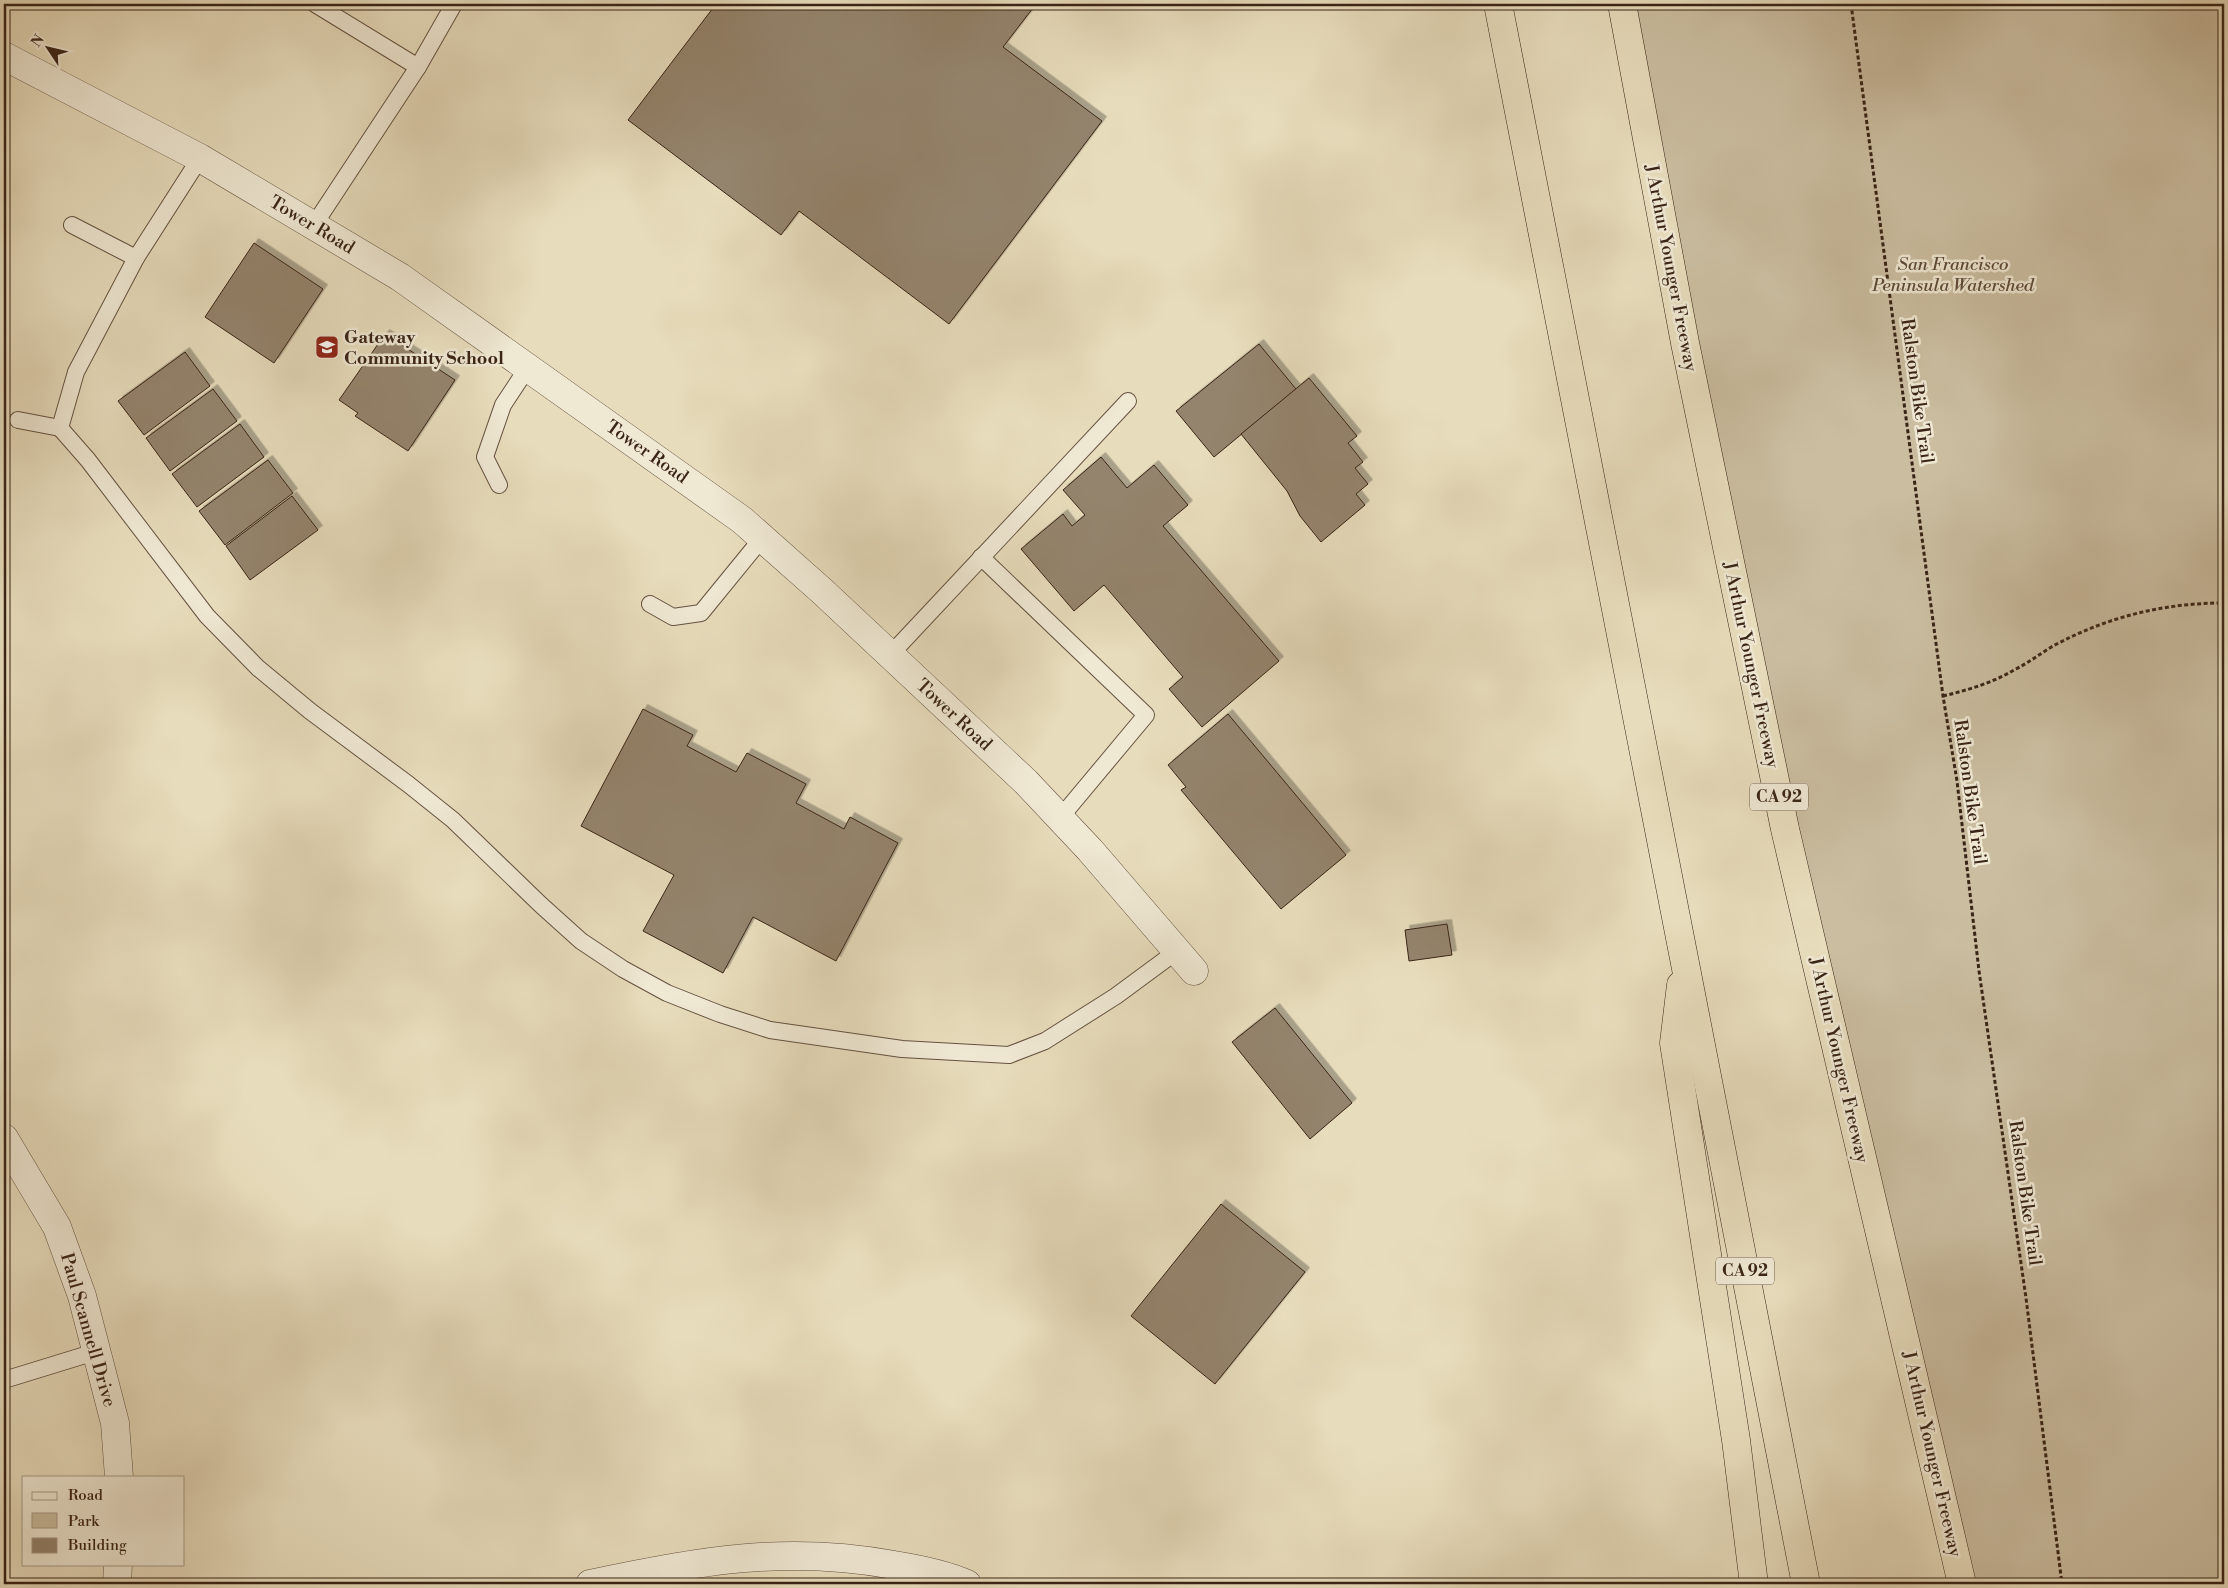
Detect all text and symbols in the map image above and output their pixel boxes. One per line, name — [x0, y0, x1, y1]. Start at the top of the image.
north arrow — [22, 22, 72, 72]
text: N — [28, 31, 49, 51]
street label: J Arthur Younger Freeway — [1639, 161, 1702, 374]
street label: Tower Road — [265, 191, 359, 260]
park label: San Francisco Peninsula Watershed — [1871, 253, 2035, 297]
street label: Ralston Bike Trail — [1895, 317, 1939, 466]
place label: Gateway Community School — [344, 326, 504, 370]
school or university icon: Gateway Community School — [314, 334, 340, 360]
street label: Tower Road — [601, 415, 693, 489]
street label: J Arthur Younger Freeway — [1718, 559, 1784, 771]
street label: Tower Road — [911, 674, 997, 756]
street label: Ralston Bike Trail — [1948, 718, 1992, 867]
road number: CA 92 — [1750, 784, 1808, 810]
street label: J Arthur Younger Freeway — [1804, 954, 1874, 1165]
street label: Ralston Bike Trail — [2003, 1119, 2047, 1268]
street label: Paul Scannell Drive — [55, 1250, 121, 1410]
road number: CA 92 — [1716, 1258, 1774, 1284]
street label: J Arthur Younger Freeway — [1897, 1348, 1967, 1559]
legend — [22, 1476, 185, 1566]
text: Road — [68, 1486, 103, 1505]
text: Park — [68, 1512, 100, 1531]
text: Building — [67, 1536, 127, 1555]

